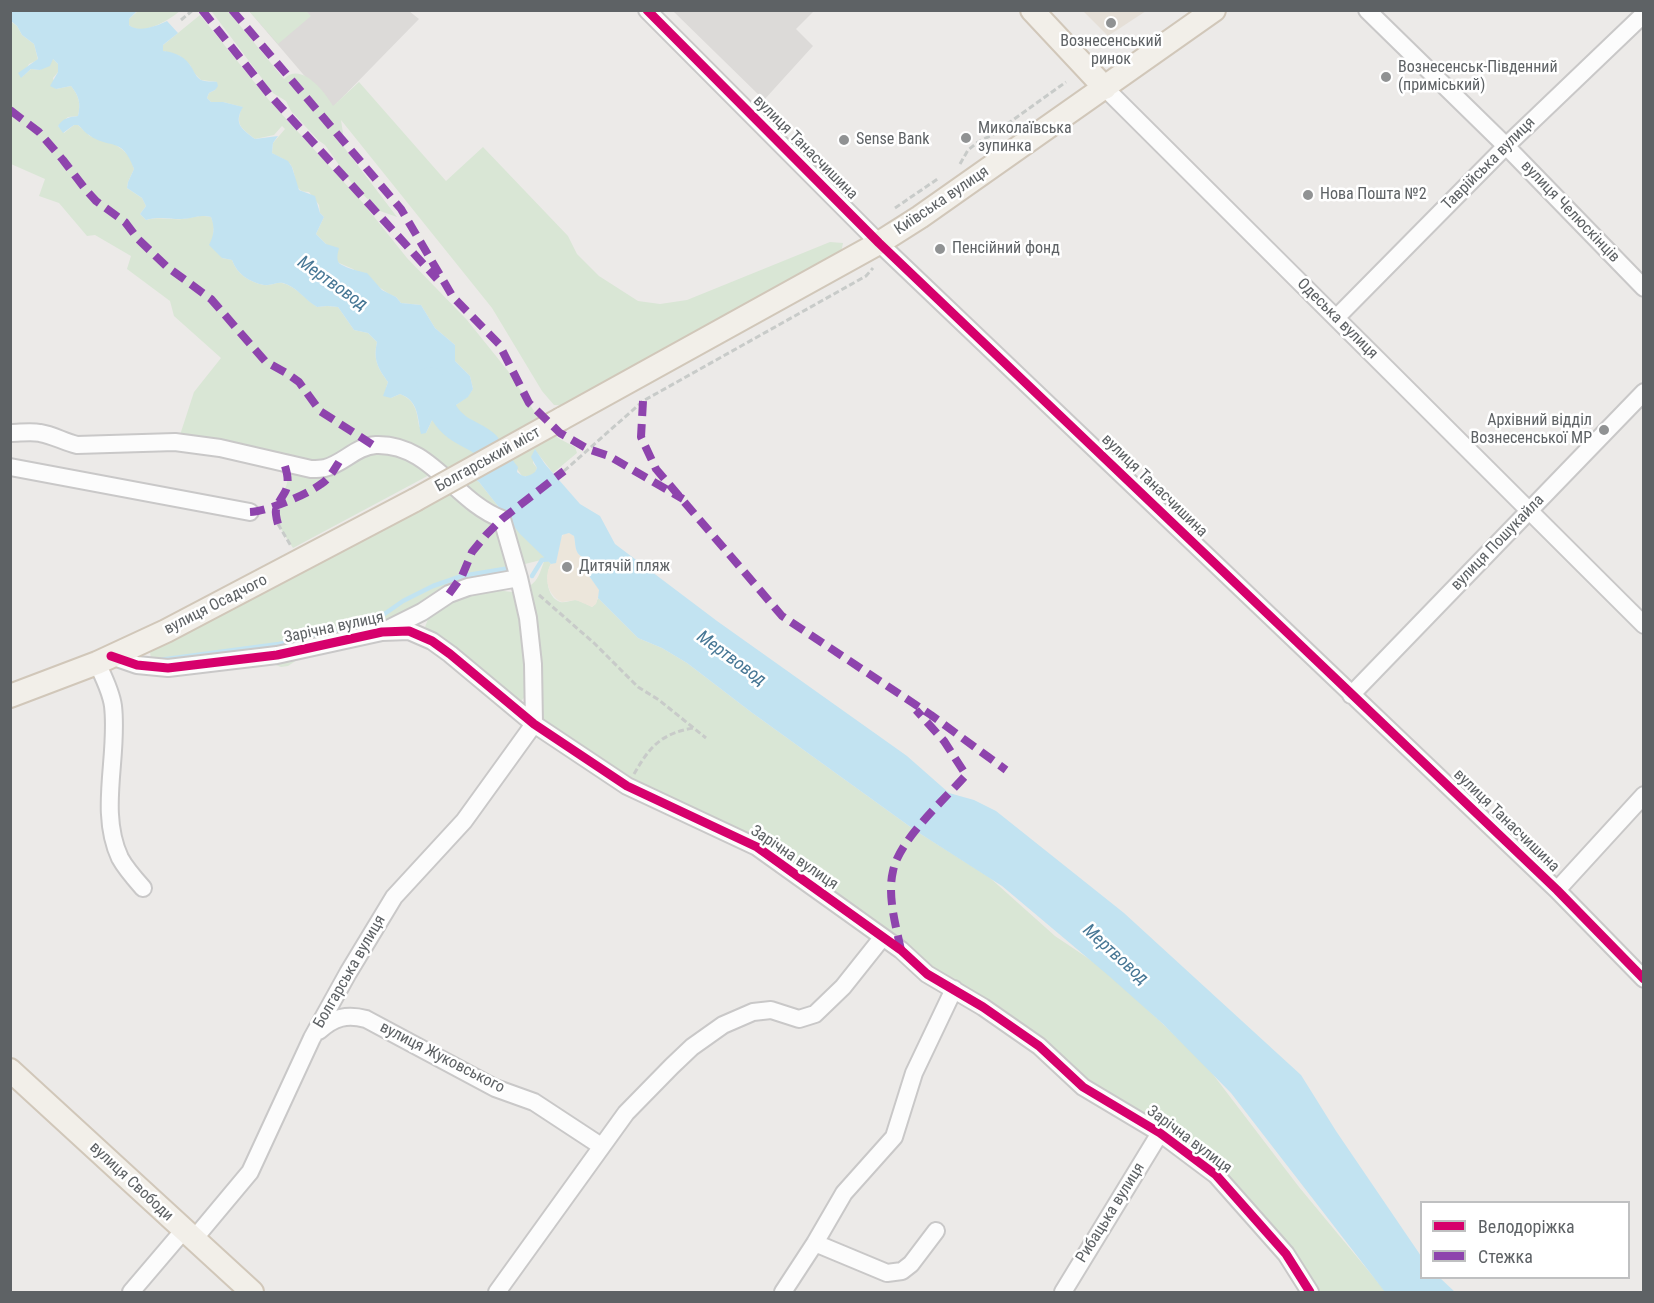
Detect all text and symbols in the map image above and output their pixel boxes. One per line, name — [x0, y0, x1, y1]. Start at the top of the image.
marker: Вознесенський ринок — [1104, 16, 1118, 30]
place label: Вознесенський ринок — [1060, 32, 1162, 70]
place label: Вознесенськ-Південний (приміський) — [1398, 58, 1558, 96]
marker: Вознесенськ-Південний (приміський) — [1379, 70, 1393, 84]
street label: вулиця Танасчишина — [749, 92, 861, 204]
street label: Таврійська вулиця — [1438, 113, 1540, 215]
place label: Миколаївська зупинка — [978, 119, 1072, 157]
place label: Sense Bank — [856, 130, 929, 150]
marker: Миколаївська зупинка — [959, 131, 973, 145]
marker: Sense Bank — [837, 133, 851, 147]
street label: вулиця Челюскінців — [1517, 157, 1623, 267]
street label: Київська вулиця — [891, 162, 993, 240]
place label: Нова Пошта №2 — [1320, 185, 1427, 205]
marker: Нова Пошта №2 — [1301, 188, 1315, 202]
place label: Пенсійний фонд — [952, 239, 1060, 259]
marker: Пенсійний фонд — [933, 242, 947, 256]
water label: Мертвовод — [293, 252, 371, 316]
street label: Одеська вулиця — [1293, 275, 1381, 363]
place label: Архівний відділ Вознесенської МР — [1470, 411, 1592, 449]
street label: Болгарський міст — [432, 423, 544, 497]
marker: Архівний відділ Вознесенської МР — [1597, 423, 1611, 437]
street label: вулиця Танасчишина — [1097, 431, 1211, 541]
street label: вулиця Пошукайла — [1447, 491, 1549, 595]
place label: Дитячій пляж — [579, 557, 670, 577]
marker: Дитячій пляж — [560, 560, 574, 574]
street label: вулиця Осадчого — [161, 571, 271, 639]
street label: Зарічна вулиця — [282, 608, 386, 648]
water label: Мертвовод — [692, 627, 770, 691]
street label: вулиця Танасчишина — [1449, 766, 1563, 876]
street label: Зарічна вулиця — [747, 822, 841, 894]
street label: Болгарська вулиця — [310, 912, 390, 1032]
water label: Мертвовод — [1078, 920, 1152, 990]
street label: вулиця Жуковського — [376, 1018, 508, 1098]
street label: Зарічна вулиця — [1143, 1102, 1235, 1178]
street label: вулиця Свободи — [85, 1138, 177, 1226]
street label: Рибацька вулиця — [1073, 1159, 1149, 1267]
legend — [1420, 1201, 1630, 1279]
text: Велодоріжка — [1478, 1216, 1575, 1237]
text: Стежка — [1478, 1246, 1533, 1267]

